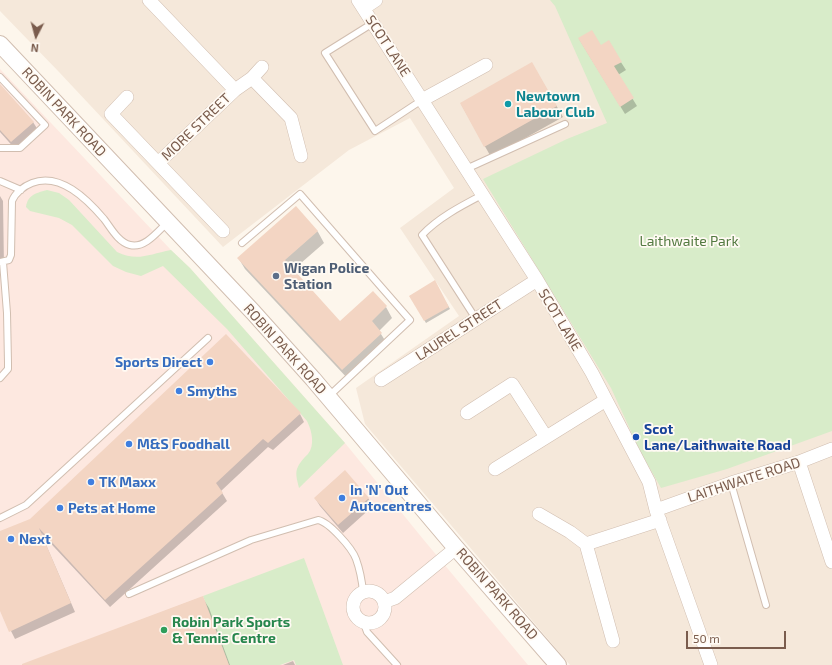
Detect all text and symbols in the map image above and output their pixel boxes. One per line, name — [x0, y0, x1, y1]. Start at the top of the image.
street label: SCOT LANE — [362, 12, 414, 80]
north arrow — [16, 16, 56, 56]
text: N — [30, 42, 39, 55]
street label: ROBIN PARK ROAD — [18, 64, 110, 160]
place label: Newtown Labour Club — [516, 88, 595, 120]
street label: MORE STREET — [158, 90, 234, 164]
marker: Newtown Labour Club — [503, 99, 513, 109]
park label: Laithwaite Park — [639, 233, 739, 249]
place label: Wigan Police Station — [284, 260, 369, 292]
marker: Wigan Police Station — [271, 271, 281, 281]
street label: SCOT LANE — [535, 286, 585, 354]
street label: LAUREL STREET — [412, 296, 506, 364]
street label: ROBIN PARK ROAD — [240, 300, 330, 398]
place label: Sports Direct — [115, 354, 202, 370]
marker: Sports Direct — [205, 357, 215, 367]
place label: Smyths — [187, 383, 237, 399]
marker: Smyths — [174, 386, 184, 396]
place label: Scot Lane/Laithwaite Road — [644, 421, 791, 454]
marker: Scot Lane/Laithwaite Road — [631, 432, 641, 442]
place label: M&S Foodhall — [137, 436, 230, 452]
marker: M&S Foodhall — [124, 439, 134, 449]
street label: LAITHWAITE ROAD — [686, 454, 802, 506]
place label: TK Maxx — [99, 474, 156, 490]
marker: TK Maxx — [86, 477, 96, 487]
place label: In 'N' Out Autocentres — [350, 482, 432, 514]
marker: In 'N' Out Autocentres — [337, 493, 347, 503]
place label: Pets at Home — [68, 500, 156, 516]
marker: Pets at Home — [55, 503, 65, 513]
place label: Next — [19, 531, 51, 547]
marker: Next — [6, 534, 16, 544]
street label: ROBIN PARK ROAD — [453, 545, 541, 643]
place label: Robin Park Sports & Tennis Centre — [172, 614, 290, 646]
scale bar — [688, 623, 788, 649]
marker: Robin Park Sports & Tennis Centre — [159, 625, 169, 635]
text: 50 m — [693, 631, 720, 645]

